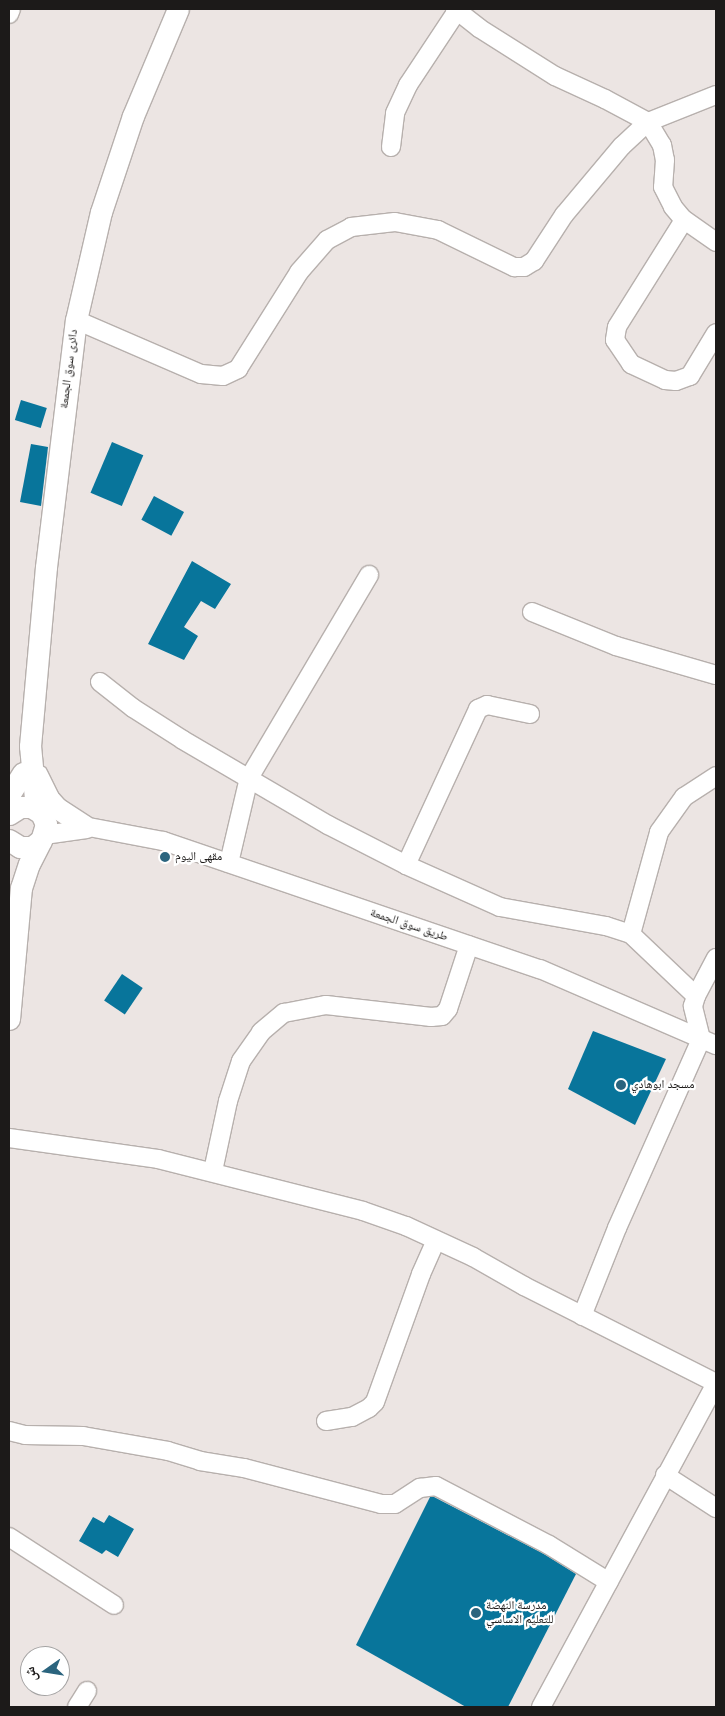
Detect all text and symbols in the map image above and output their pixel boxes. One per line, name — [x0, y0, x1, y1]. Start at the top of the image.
street label: دائرى سوق الجمعة — [57, 329, 81, 409]
place label: مقهى اليوم — [175, 850, 222, 864]
marker: مقهى اليوم — [159, 851, 171, 863]
street label: طريق سوق الجمعة — [368, 906, 450, 944]
place label: مسجد ابوهادي — [631, 1078, 695, 1092]
marker: مسجد ابوهادي — [615, 1079, 627, 1091]
place label: مدرسة النهضة للتعليم الاساسي — [486, 1599, 554, 1627]
marker: مدرسة النهضة للتعليم الاساسي — [470, 1607, 482, 1619]
north arrow — [20, 1646, 70, 1696]
text: ش — [21, 1665, 41, 1683]

